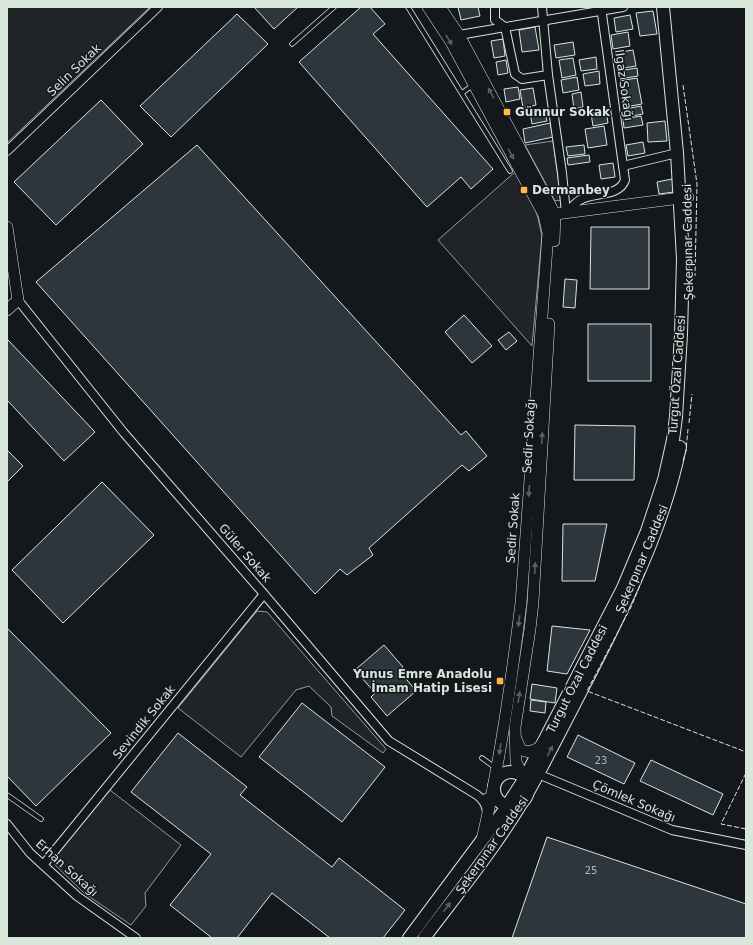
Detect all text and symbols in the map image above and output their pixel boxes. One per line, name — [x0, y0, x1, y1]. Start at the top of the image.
one-way arrow — [446, 34, 453, 45]
street label: Selin Sokak — [44, 41, 104, 99]
street label: Ilgaz Sokağı — [612, 48, 636, 122]
one-way arrow — [487, 87, 494, 99]
place label: Günnur Sokak — [515, 105, 611, 119]
marker: Günnur Sokak — [502, 107, 512, 117]
one-way arrow — [508, 148, 514, 160]
place label: Dermanbey — [532, 183, 610, 197]
street label: Şekerpınar Caddesi — [680, 184, 696, 300]
marker: Dermanbey — [519, 185, 529, 195]
street label: Turgut Özal Caddesi — [664, 315, 688, 436]
street label: Sedir Sokağı — [520, 398, 538, 474]
one-way arrow — [539, 432, 546, 444]
one-way arrow — [526, 485, 533, 497]
street label: Sedir Sokak — [504, 492, 522, 564]
street label: Şekerpınar Caddesi — [613, 503, 671, 615]
street label: Güler Sokak — [216, 521, 274, 585]
one-way arrow — [531, 562, 538, 574]
one-way arrow — [516, 615, 522, 627]
street label: Turgut Özal Caddesi — [541, 622, 610, 736]
place label: Yunus Emre Anadolu İmam Hatip Lisesi — [352, 667, 492, 695]
marker: Yunus Emre Anadolu İmam Hatip Lisesi — [495, 676, 505, 686]
street label: Sevindik Sokak — [110, 682, 178, 762]
one-way arrow — [517, 691, 523, 703]
one-way arrow — [497, 743, 503, 755]
one-way arrow — [547, 746, 553, 757]
house number: 23 — [595, 755, 607, 766]
street label: Çömlek Sokağı — [590, 777, 678, 825]
street label: Şekerpınar Caddesi — [453, 793, 531, 897]
street label: Erhan Sokağı — [33, 836, 101, 900]
house number: 25 — [585, 865, 597, 876]
one-way arrow — [443, 902, 451, 912]

